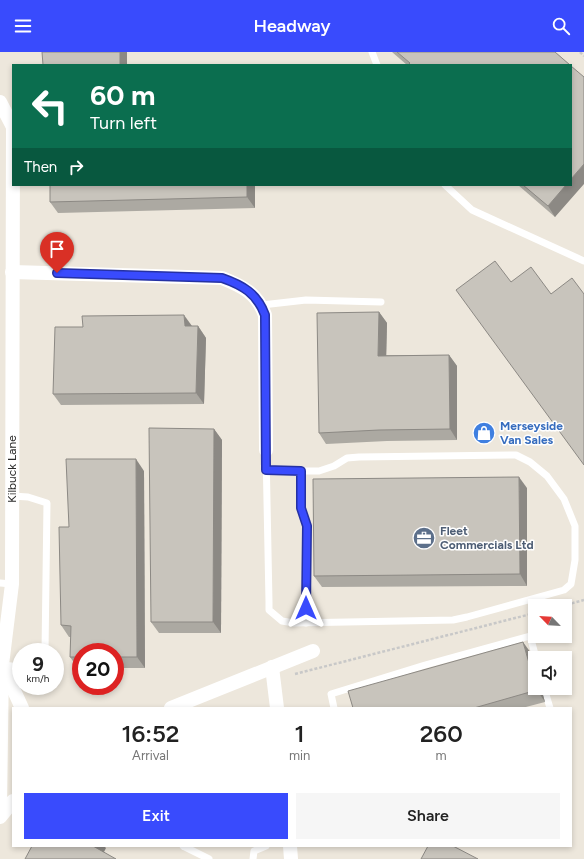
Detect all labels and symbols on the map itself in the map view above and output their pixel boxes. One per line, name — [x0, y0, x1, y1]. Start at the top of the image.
pin — [40, 232, 74, 273]
place label: Merseyside Van Sales — [500, 419, 563, 447]
shop icon: Merseyside Van Sales — [471, 420, 497, 446]
street label: Kilbuck Lane — [5, 435, 19, 503]
place label: Fleet Commercials Ltd — [440, 524, 534, 552]
office icon: Fleet Commercials Ltd — [411, 525, 437, 551]
position arrow — [285, 587, 327, 629]
north arrow — [528, 599, 572, 643]
speed limit sign: 20 — [72, 643, 124, 695]

